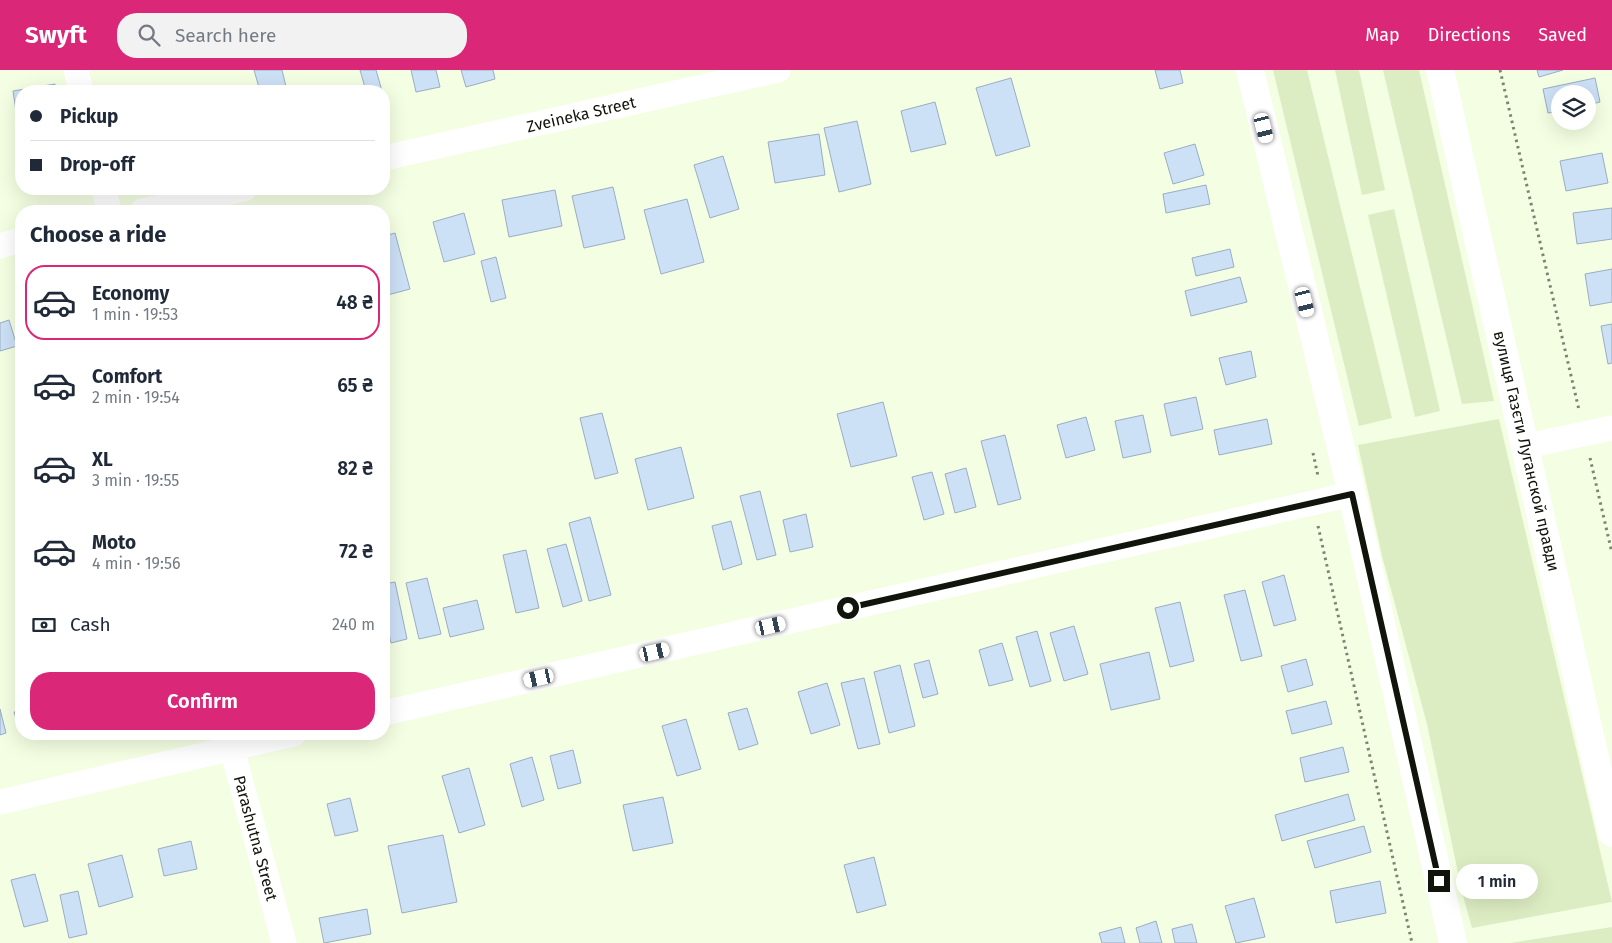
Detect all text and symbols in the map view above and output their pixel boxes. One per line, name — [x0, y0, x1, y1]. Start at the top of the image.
search box — [117, 13, 467, 58]
text: Swyft — [25, 21, 87, 49]
icon: search — [135, 21, 163, 49]
text: Search here — [175, 24, 276, 47]
text: Map — [1365, 24, 1400, 46]
text: Directions — [1428, 24, 1510, 46]
text: Saved — [1538, 24, 1587, 46]
map controls — [1551, 85, 1596, 130]
button: layers — [1551, 85, 1596, 130]
street label: Zveineka Street — [525, 93, 638, 136]
text: Pickup — [60, 105, 118, 128]
car — [1253, 112, 1274, 144]
text: Drop-off — [60, 153, 134, 176]
text: Choose a ride — [30, 221, 166, 248]
icon: car — [32, 280, 77, 325]
text: Economy — [92, 282, 169, 305]
car — [1294, 286, 1315, 318]
text: 48 ₴ — [336, 291, 373, 314]
text: 1 min · 19:53 — [92, 305, 178, 324]
street label: вулиця Газєти Луганской правди — [1490, 329, 1563, 573]
icon: car — [32, 363, 77, 408]
text: Comfort — [92, 365, 162, 388]
text: 65 ₴ — [337, 374, 373, 397]
text: 2 min · 19:54 — [92, 388, 180, 407]
icon: car — [32, 446, 77, 491]
text: XL — [92, 448, 113, 471]
text: 82 ₴ — [337, 457, 373, 480]
text: 3 min · 19:55 — [92, 471, 179, 490]
icon: car — [32, 529, 77, 574]
text: Moto — [92, 531, 136, 554]
text: 72 ₴ — [339, 540, 373, 563]
text: 4 min · 19:56 — [92, 554, 180, 573]
route start — [837, 597, 859, 619]
icon: cash — [30, 611, 58, 639]
text: Cash — [70, 613, 111, 636]
text: 240 m — [332, 615, 375, 634]
car — [754, 615, 787, 637]
car — [638, 641, 671, 663]
car — [522, 667, 555, 689]
button: Confirm — [30, 672, 375, 730]
street label: Parashutna Street — [230, 773, 281, 903]
callout: 1 min — [1456, 864, 1539, 898]
route end — [1428, 870, 1450, 892]
text: 1 min — [1478, 872, 1516, 891]

